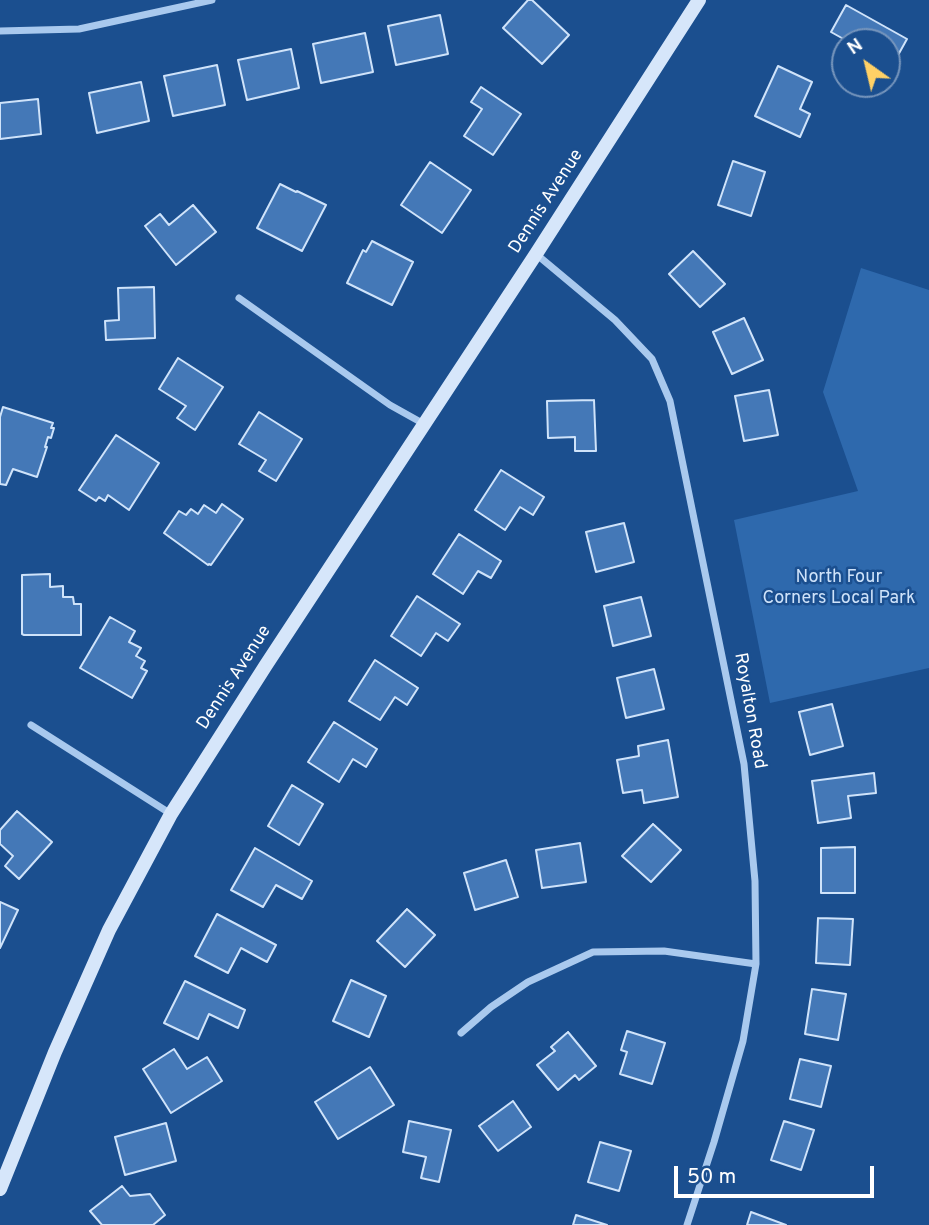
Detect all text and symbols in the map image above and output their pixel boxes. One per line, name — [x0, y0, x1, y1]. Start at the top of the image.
north arrow — [831, 28, 901, 98]
text: N — [843, 33, 868, 61]
street label: Dennis Avenue — [505, 146, 589, 258]
park label: North Four Corners Local Park — [762, 567, 916, 610]
street label: Dennis Avenue — [193, 622, 277, 734]
street label: Royalton Road — [728, 651, 770, 771]
scale bar — [677, 1152, 876, 1196]
text: 50 m — [687, 1164, 736, 1191]

